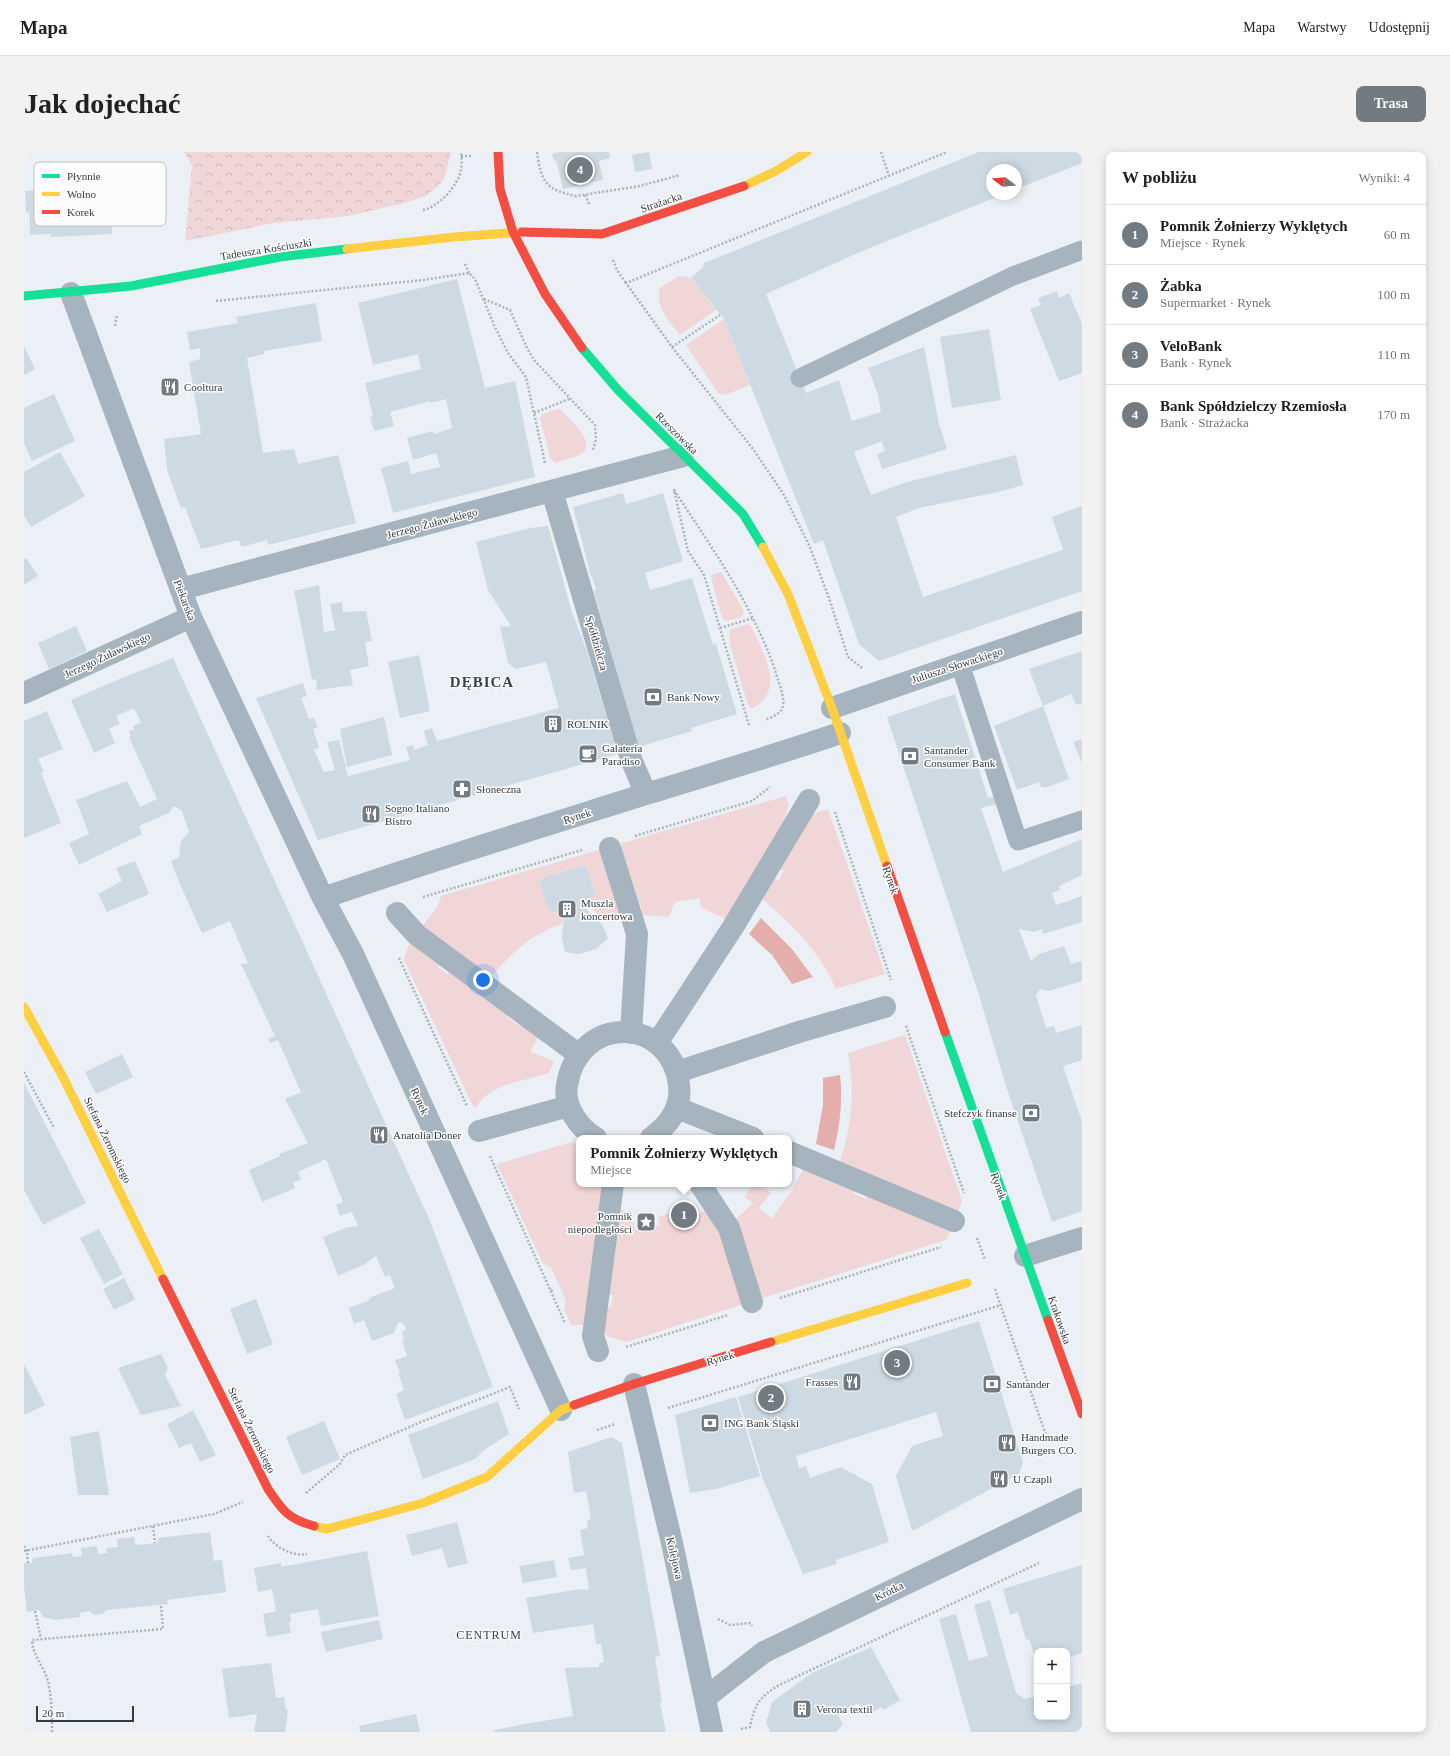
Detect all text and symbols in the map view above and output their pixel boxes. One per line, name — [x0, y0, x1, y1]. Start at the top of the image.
text: Mapa — [20, 17, 68, 38]
text: Mapa — [1243, 20, 1275, 35]
text: Warstwy — [1297, 20, 1347, 35]
text: Udostępnij — [1369, 20, 1430, 35]
button: Trasa — [1356, 86, 1426, 122]
text: Jak dojechać — [24, 88, 180, 119]
pin: 4 — [567, 155, 593, 185]
legend — [34, 162, 166, 226]
north arrow — [986, 164, 1022, 200]
text: W pobliżu — [1122, 168, 1197, 187]
text: Płynnie — [67, 170, 101, 182]
text: Wyniki: 4 — [1358, 170, 1410, 185]
text: Wolno — [67, 188, 97, 200]
street label: Strażacka — [639, 189, 683, 215]
text: Korek — [67, 206, 95, 218]
text: Pomnik Żołnierzy Wyklętych — [1160, 218, 1348, 234]
text: 1 — [1132, 227, 1138, 242]
text: 60 m — [1384, 227, 1410, 242]
text: Miejsce · Rynek — [1160, 235, 1245, 250]
street label: Tadeusza Kościuszki — [219, 236, 313, 262]
text: Żabka — [1160, 278, 1202, 294]
text: 2 — [1132, 287, 1138, 302]
text: 100 m — [1377, 287, 1410, 302]
text: Supermarket · Rynek — [1160, 295, 1271, 310]
text: VeloBank — [1160, 338, 1222, 354]
text: 3 — [1132, 347, 1138, 362]
text: 110 m — [1378, 347, 1410, 362]
text: Bank · Rynek — [1160, 355, 1232, 370]
restaurant icon: Cooltura — [159, 376, 181, 398]
place label: Cooltura — [184, 381, 223, 393]
text: Bank Spółdzielczy Rzemiosła — [1160, 398, 1347, 414]
text: 4 — [1132, 407, 1138, 422]
text: 170 m — [1377, 407, 1410, 422]
street label: Rzeszowska — [654, 410, 701, 457]
text: Bank · Strażacka — [1160, 415, 1249, 430]
street label: Jerzego Żuławskiego — [385, 505, 479, 541]
street label: Piekarska — [172, 578, 198, 622]
street label: Spółdzielcza — [583, 614, 611, 672]
street label: Jerzego Żuławskiego — [62, 630, 152, 680]
street label: Juliusza Słowackiego — [910, 644, 1005, 685]
district label: DĘBICA — [450, 674, 514, 690]
bank icon: Bank Nowy — [642, 686, 664, 708]
place label: Bank Nowy — [667, 691, 720, 703]
building icon: ROLNIK — [542, 713, 564, 735]
place label: ROLNIK — [567, 718, 609, 730]
place label: Galateria Paradiso — [602, 742, 642, 767]
cafe icon: Galateria Paradiso — [577, 743, 599, 765]
place label: Santander Consumer Bank — [924, 744, 996, 769]
bank icon: Santander Consumer Bank — [899, 745, 921, 767]
pharmacy icon: Słoneczna — [451, 778, 473, 800]
place label: Słoneczna — [476, 783, 521, 795]
place label: Sogno Italiano Bistro — [385, 802, 450, 827]
restaurant icon: Sogno Italiano Bistro — [360, 803, 382, 825]
street label: Rynek — [562, 806, 593, 826]
street label: Rynek — [881, 865, 901, 896]
place label: Muszla koncertowa — [581, 897, 632, 922]
building icon: Muszla koncertowa — [556, 898, 578, 920]
your location — [473, 970, 493, 990]
street label: Rynek — [409, 1086, 432, 1117]
street label: Stefana Żeromskiego — [82, 1095, 134, 1185]
bank icon: Stefczyk finanse — [1020, 1102, 1042, 1124]
place label: Stefczyk finanse — [944, 1107, 1017, 1119]
restaurant icon: Anatolia Doner — [368, 1124, 390, 1146]
place label: Anatolia Doner — [393, 1129, 461, 1141]
popup — [576, 1135, 792, 1187]
text: Pomnik Żołnierzy Wyklętych — [590, 1145, 778, 1161]
text: Miejsce — [590, 1162, 631, 1177]
street label: Rynek — [989, 1171, 1009, 1202]
pin: 1 — [671, 1200, 697, 1230]
place label: Pomnik niepodległości — [568, 1210, 632, 1235]
place icon: Pomnik niepodległości — [635, 1211, 657, 1233]
street label: Krakowska — [1046, 1294, 1074, 1346]
street label: Rynek — [705, 1348, 736, 1368]
pin: 3 — [884, 1348, 910, 1378]
restaurant icon: Frasses — [841, 1371, 863, 1393]
bank icon: Santander — [981, 1373, 1003, 1395]
place label: Frasses — [806, 1376, 838, 1388]
place label: Santander — [1006, 1378, 1050, 1390]
pin: 2 — [758, 1383, 784, 1413]
street label: Stefana Żeromskiego — [226, 1385, 278, 1475]
bank icon: ING Bank Śląski — [699, 1412, 721, 1434]
place label: ING Bank Śląski — [724, 1417, 799, 1429]
place label: Handmade Burgers CO. — [1021, 1431, 1077, 1456]
restaurant icon: Handmade Burgers CO. — [996, 1432, 1018, 1454]
restaurant icon: U Czapli — [988, 1468, 1010, 1490]
place label: U Czapli — [1013, 1473, 1052, 1485]
street label: Kolejowa — [664, 1536, 686, 1580]
street label: Krótka — [873, 1579, 905, 1603]
district label: CENTRUM — [456, 1628, 522, 1642]
map controls — [1034, 1648, 1070, 1720]
button: + — [1034, 1648, 1070, 1684]
button: − — [1034, 1684, 1070, 1720]
building icon: Verona textil — [791, 1698, 813, 1720]
place label: Verona textil — [816, 1703, 873, 1715]
scale bar — [36, 1704, 134, 1723]
text: 20 m — [42, 1707, 64, 1719]

